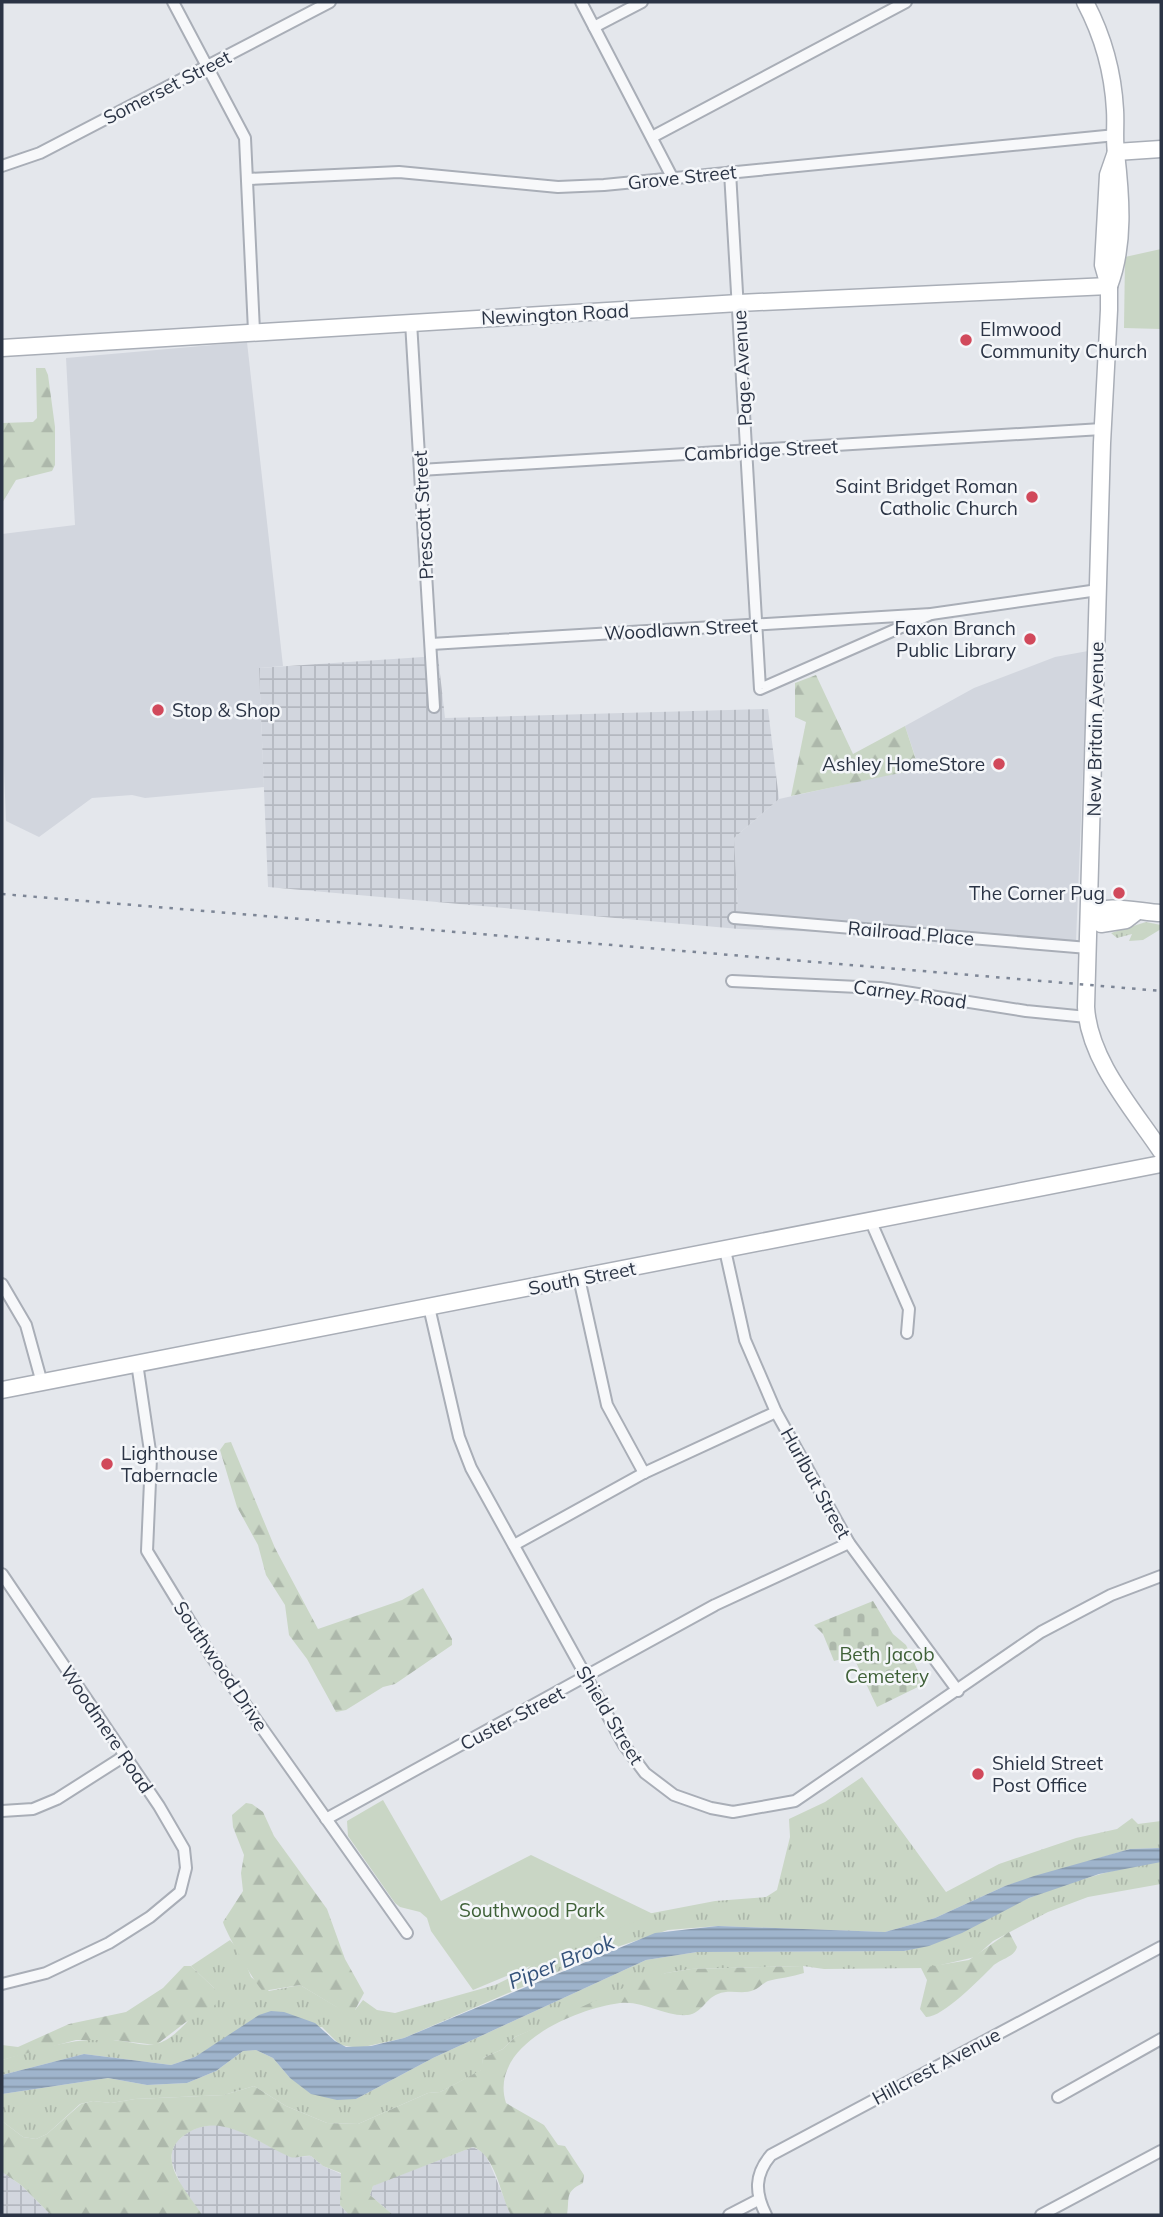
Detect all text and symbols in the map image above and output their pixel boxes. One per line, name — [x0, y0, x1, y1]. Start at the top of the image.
street label: Somerset Street — [99, 44, 235, 130]
street label: Grove Street — [626, 159, 738, 195]
street label: Newington Road — [480, 298, 630, 330]
street label: Page Avenue — [727, 309, 757, 427]
place label: Elmwood Community Church — [980, 317, 1147, 363]
marker: Elmwood Community Church — [958, 332, 974, 348]
street label: Cambridge Street — [683, 434, 839, 466]
street label: Prescott Street — [408, 450, 438, 580]
place label: Saint Bridget Roman Catholic Church — [835, 474, 1018, 520]
marker: Saint Bridget Roman Catholic Church — [1024, 489, 1040, 505]
street label: Woodlawn Street — [603, 613, 759, 645]
place label: Faxon Branch Public Library — [895, 616, 1016, 662]
marker: Faxon Branch Public Library — [1022, 631, 1038, 647]
street label: New Britain Avenue — [1081, 641, 1109, 817]
place label: Stop & Shop — [172, 698, 281, 722]
marker: Stop & Shop — [150, 702, 166, 718]
place label: Ashley HomeStore — [822, 752, 985, 776]
marker: Ashley HomeStore — [991, 756, 1007, 772]
place label: The Corner Pug — [969, 881, 1105, 905]
marker: The Corner Pug — [1111, 885, 1127, 901]
street label: Railroad Place — [847, 916, 975, 950]
street label: Carney Road — [852, 974, 968, 1014]
street label: South Street — [526, 1256, 638, 1300]
street label: Hurlbut Street — [776, 1423, 857, 1543]
place label: Lighthouse Tabernacle — [121, 1441, 218, 1487]
marker: Lighthouse Tabernacle — [99, 1456, 115, 1472]
street label: Southwood Drive — [169, 1596, 273, 1736]
park label: Beth Jacob Cemetery — [839, 1642, 935, 1688]
street label: Woodmere Road — [55, 1661, 159, 1797]
street label: Shield Street — [571, 1661, 649, 1769]
street label: Custer Street — [456, 1680, 568, 1755]
place label: Shield Street Post Office — [992, 1751, 1104, 1797]
marker: Shield Street Post Office — [970, 1766, 986, 1782]
park label: Southwood Park — [459, 1898, 605, 1922]
water label: Piper Brook — [504, 1927, 619, 1994]
street label: Hillcrest Avenue — [868, 2022, 1004, 2110]

